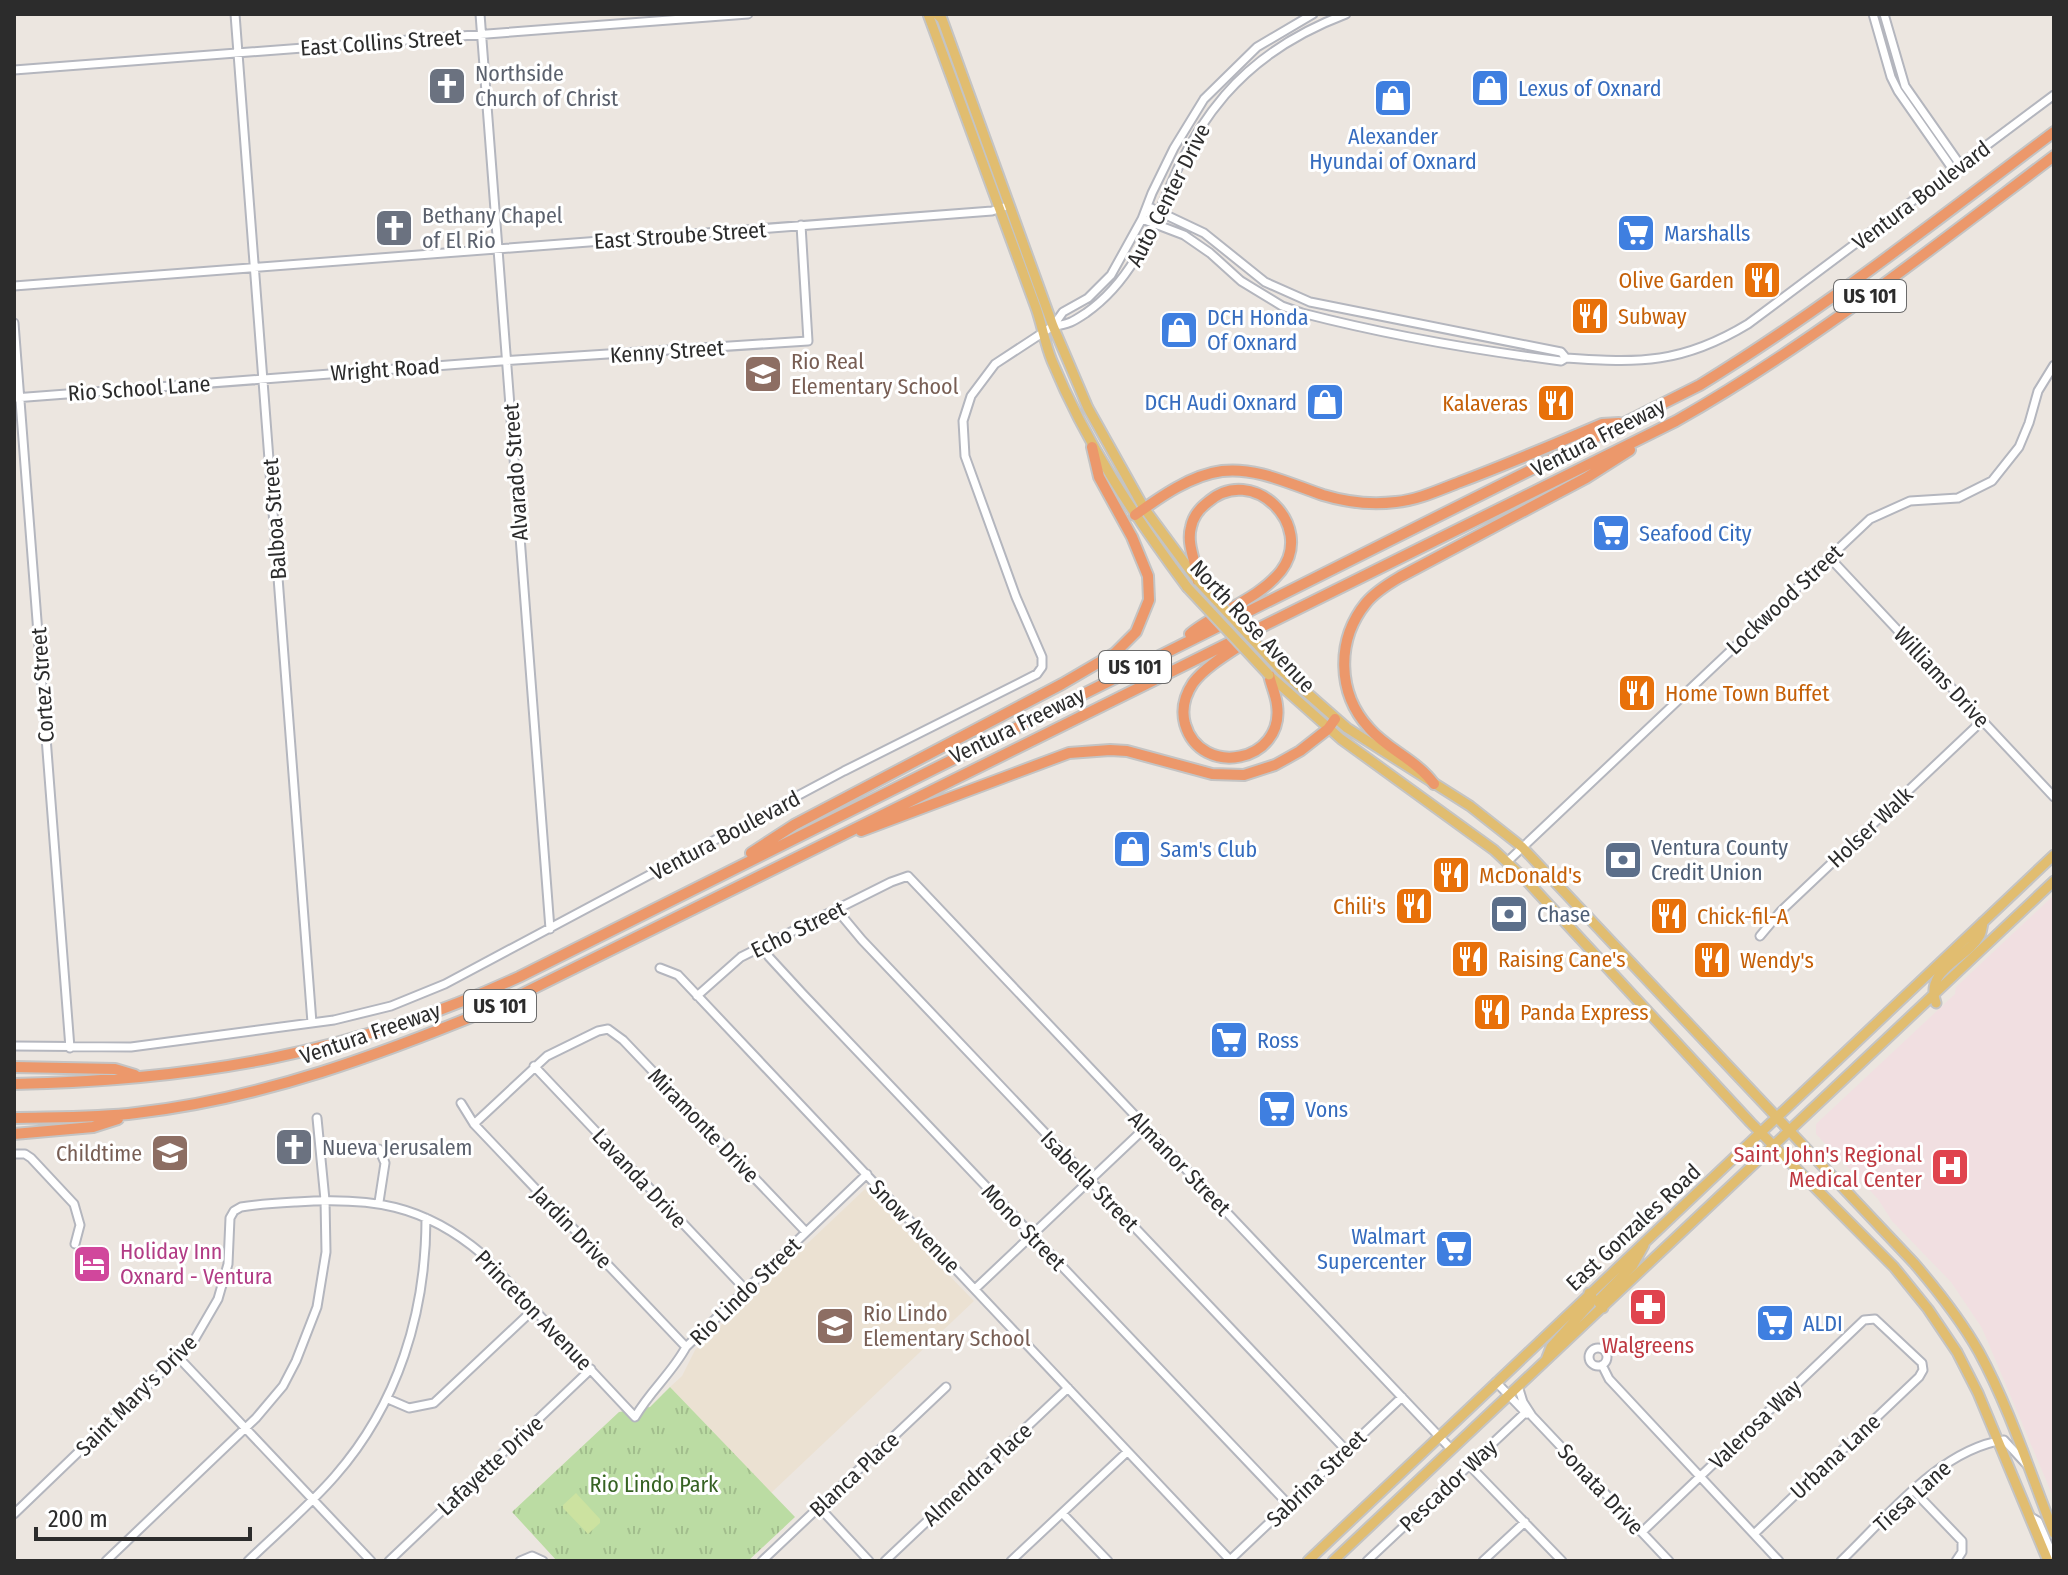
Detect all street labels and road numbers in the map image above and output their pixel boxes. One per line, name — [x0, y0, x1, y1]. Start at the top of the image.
street label: East Collins Street — [299, 23, 464, 62]
street label: Auto Center Drive — [1121, 119, 1216, 271]
street label: Ventura Boulevard — [1847, 135, 1996, 256]
street label: East Stroube Street — [593, 216, 768, 255]
road number: US 101 — [1834, 280, 1906, 312]
street label: Kenny Street — [609, 334, 726, 369]
street label: Wright Road — [329, 352, 441, 387]
street label: Rio School Lane — [67, 370, 211, 407]
street label: Ventura Freeway — [1527, 392, 1670, 483]
street label: Alvarado Street — [497, 401, 534, 542]
street label: Balboa Street — [257, 457, 292, 581]
street label: Lockwood Street — [1721, 538, 1849, 660]
street label: North Rose Avenue — [1184, 554, 1321, 698]
street label: Williams Drive — [1888, 621, 1995, 733]
street label: Cortez Street — [25, 626, 60, 744]
road number: US 101 — [1099, 651, 1171, 683]
street label: Ventura Freeway — [945, 681, 1089, 770]
street label: Holser Walk — [1822, 781, 1919, 873]
street label: Ventura Boulevard — [646, 785, 805, 886]
street label: Echo Street — [747, 895, 851, 964]
road number: US 101 — [464, 990, 536, 1022]
street label: Ventura Freeway — [296, 997, 444, 1070]
street label: Miramonte Drive — [642, 1063, 765, 1188]
street label: Almanor Street — [1123, 1105, 1237, 1222]
street label: Lavanda Drive — [587, 1123, 693, 1234]
street label: Isabella Street — [1035, 1125, 1145, 1238]
street label: East Gonzales Road — [1561, 1158, 1706, 1297]
street label: Snow Avenue — [863, 1174, 966, 1279]
street label: Mono Street — [976, 1179, 1072, 1277]
street label: Jardin Drive — [526, 1180, 618, 1274]
street label: Rio Lindo Street — [684, 1231, 807, 1351]
street label: Princeton Avenue — [469, 1244, 598, 1376]
street label: Saint Mary's Drive — [70, 1329, 203, 1462]
street label: Valerosa Way — [1704, 1374, 1807, 1475]
street label: Urbana Lane — [1785, 1408, 1886, 1505]
street label: Lafayette Drive — [432, 1410, 549, 1521]
street label: Almendra Place — [917, 1417, 1037, 1532]
street label: Sabrina Street — [1261, 1424, 1372, 1533]
street label: Blanca Place — [804, 1426, 905, 1523]
street label: Pescador Way — [1394, 1433, 1503, 1537]
street label: Sonata Drive — [1552, 1438, 1650, 1540]
street label: Tiesa Lane — [1868, 1455, 1957, 1538]

